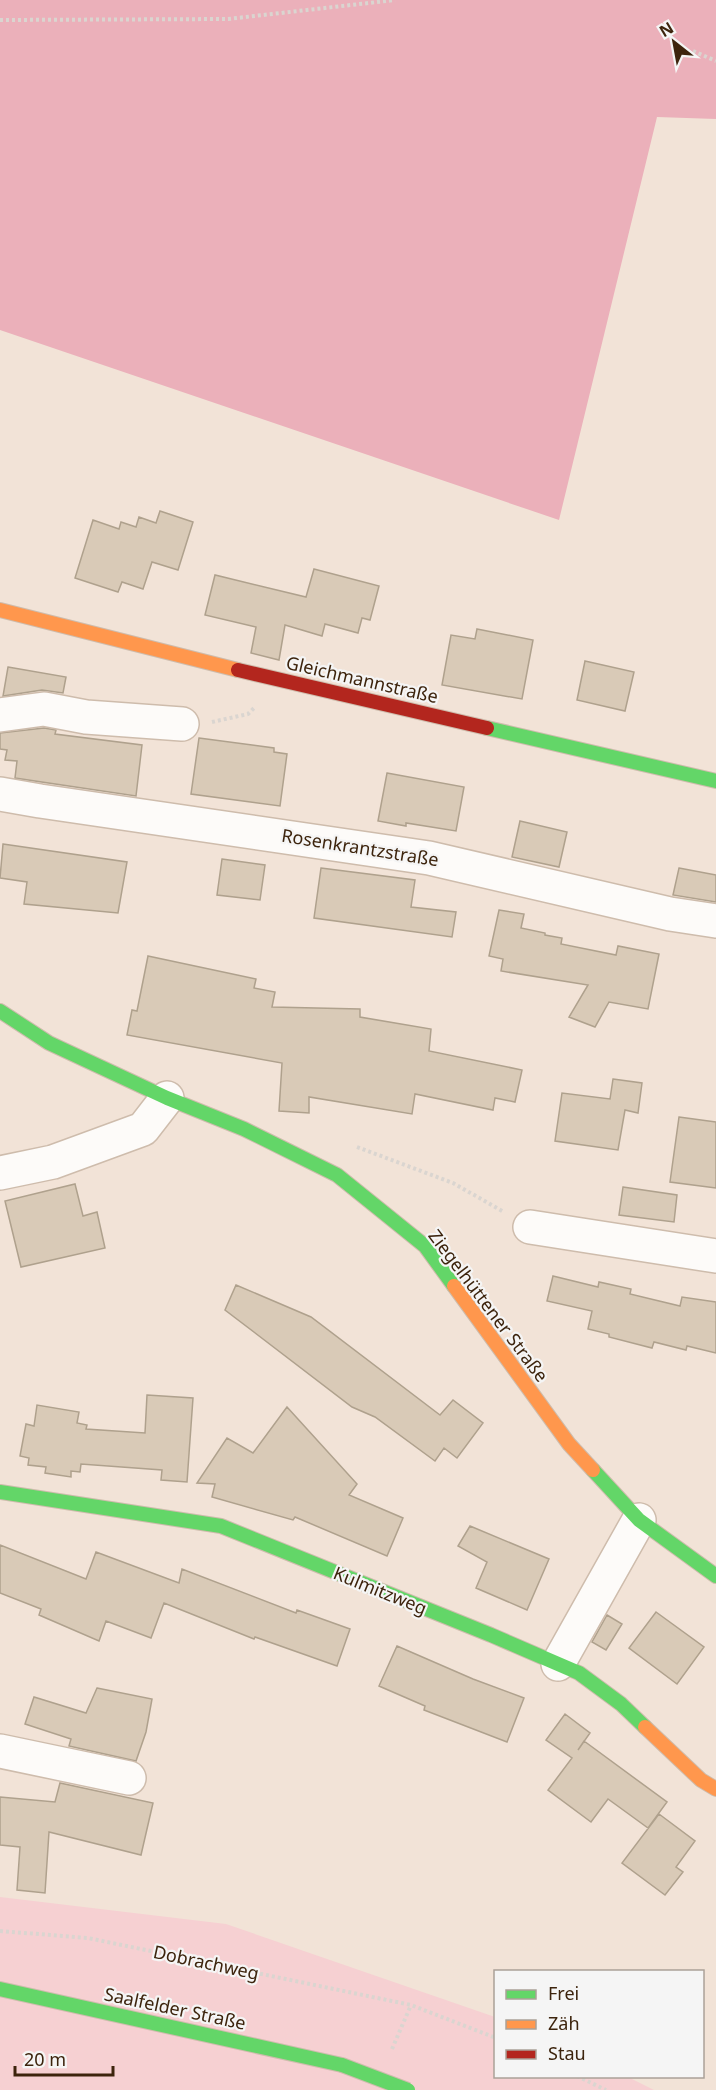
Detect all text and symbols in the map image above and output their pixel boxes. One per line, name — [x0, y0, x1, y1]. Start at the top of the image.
north arrow — [644, 12, 704, 72]
text: N — [655, 16, 678, 42]
street label: Gleichmannstraße — [284, 650, 441, 708]
street label: Rosenkrantzstraße — [280, 823, 440, 871]
street label: Ziegelhüttener Straße — [424, 1224, 554, 1386]
street label: Kulmitzweg — [330, 1560, 431, 1620]
street label: Dobrachweg — [151, 1939, 261, 1985]
legend — [494, 1970, 704, 2078]
street label: Saalfelder Straße — [102, 1981, 248, 2035]
text: Frei — [548, 1981, 579, 2005]
text: Zäh — [548, 2011, 580, 2035]
scale bar — [15, 2039, 112, 2077]
text: Stau — [548, 2041, 586, 2065]
text: 20 m — [24, 2047, 66, 2071]

